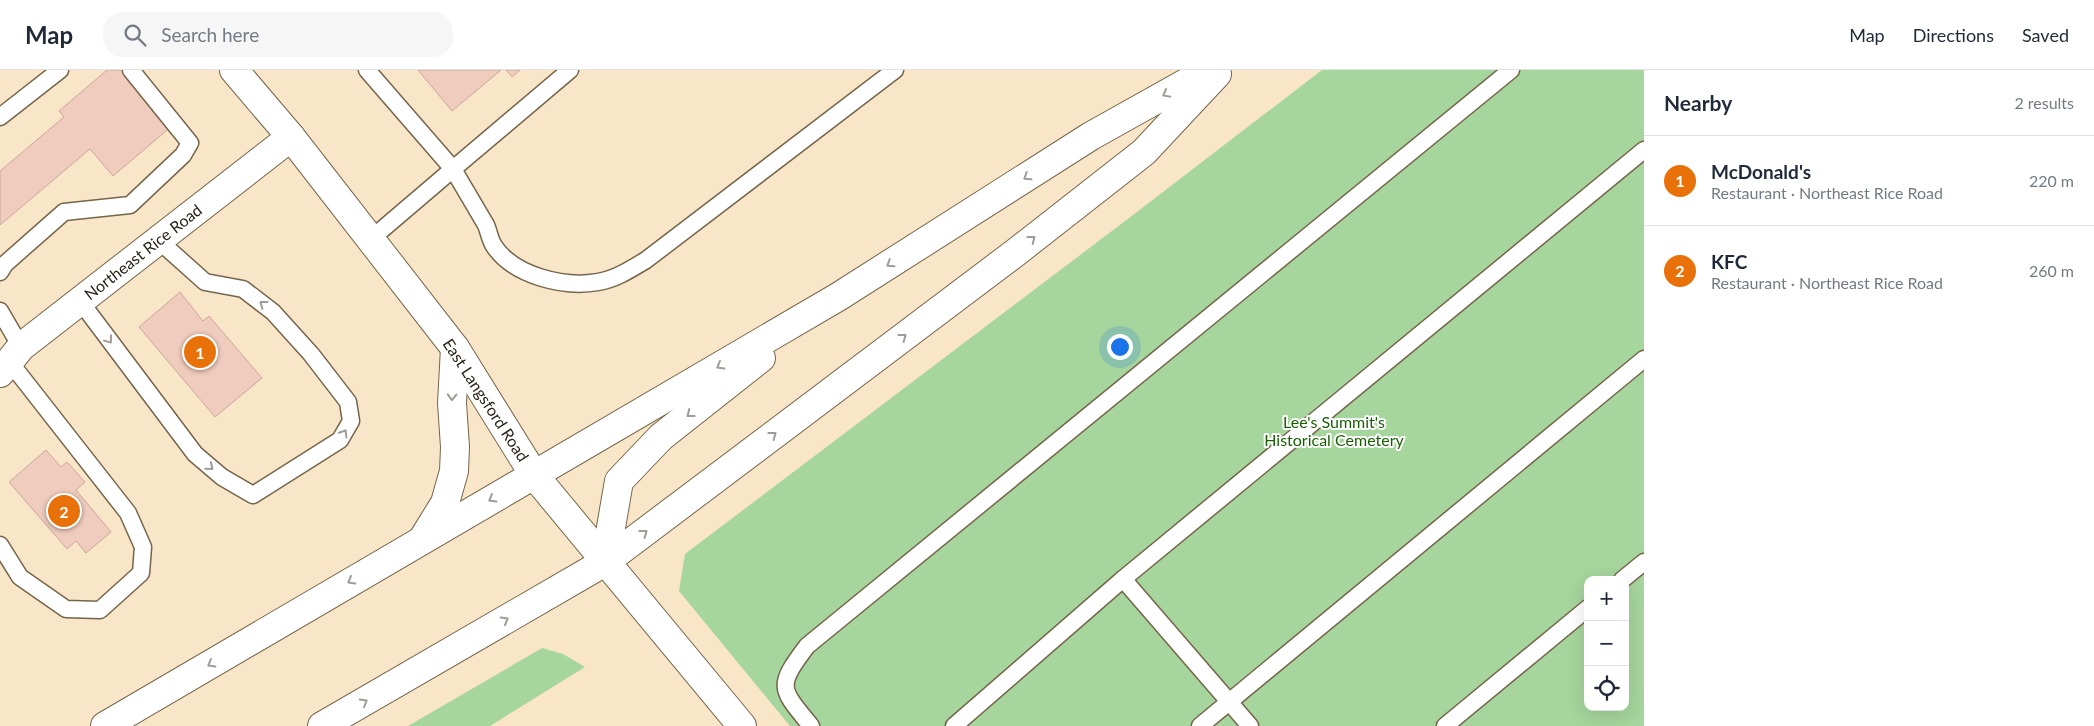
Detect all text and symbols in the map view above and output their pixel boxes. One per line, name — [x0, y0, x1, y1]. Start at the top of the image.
search box — [103, 12, 453, 57]
text: Map — [25, 20, 73, 49]
icon: search — [121, 21, 149, 49]
text: Search here — [161, 23, 259, 46]
text: Map — [1849, 24, 1885, 46]
text: Directions — [1913, 24, 1994, 46]
text: Saved — [2022, 24, 2069, 46]
one-way arrow — [1163, 88, 1172, 98]
text: Nearby — [1664, 90, 1732, 115]
text: 2 results — [2014, 93, 2074, 112]
text: McDonald's — [1711, 160, 1811, 183]
one-way arrow — [1023, 171, 1032, 180]
text: 1 — [1675, 171, 1685, 190]
text: 220 m — [2029, 171, 2074, 190]
text: Restaurant · Northeast Rice Road — [1711, 183, 1943, 202]
street label: Northeast Rice Road — [80, 200, 205, 303]
one-way arrow — [1027, 236, 1036, 245]
text: KFC — [1711, 250, 1747, 273]
one-way arrow — [886, 258, 895, 268]
text: 2 — [1675, 261, 1685, 280]
text: 260 m — [2029, 261, 2074, 280]
text: Restaurant · Northeast Rice Road — [1711, 273, 1943, 292]
one-way arrow — [260, 302, 269, 310]
pin: 1 — [184, 333, 216, 371]
one-way arrow — [103, 334, 112, 344]
your location — [1107, 334, 1133, 360]
street label: East Langsford Road — [440, 335, 533, 465]
one-way arrow — [897, 335, 906, 343]
one-way arrow — [717, 360, 726, 370]
one-way arrow — [447, 393, 458, 401]
one-way arrow — [687, 409, 696, 417]
park label: Lee's Summit's Historical Cemetery — [1264, 412, 1404, 449]
one-way arrow — [337, 429, 347, 438]
one-way arrow — [767, 432, 777, 441]
one-way arrow — [204, 462, 213, 470]
pin: 2 — [48, 492, 80, 530]
one-way arrow — [488, 493, 497, 503]
one-way arrow — [638, 530, 648, 539]
one-way arrow — [348, 575, 357, 585]
map controls — [1584, 576, 1629, 711]
button: + — [1584, 576, 1629, 621]
one-way arrow — [500, 617, 509, 627]
button: − — [1584, 621, 1629, 666]
one-way arrow — [208, 657, 217, 667]
button: locate — [1584, 666, 1629, 711]
one-way arrow — [359, 698, 368, 708]

